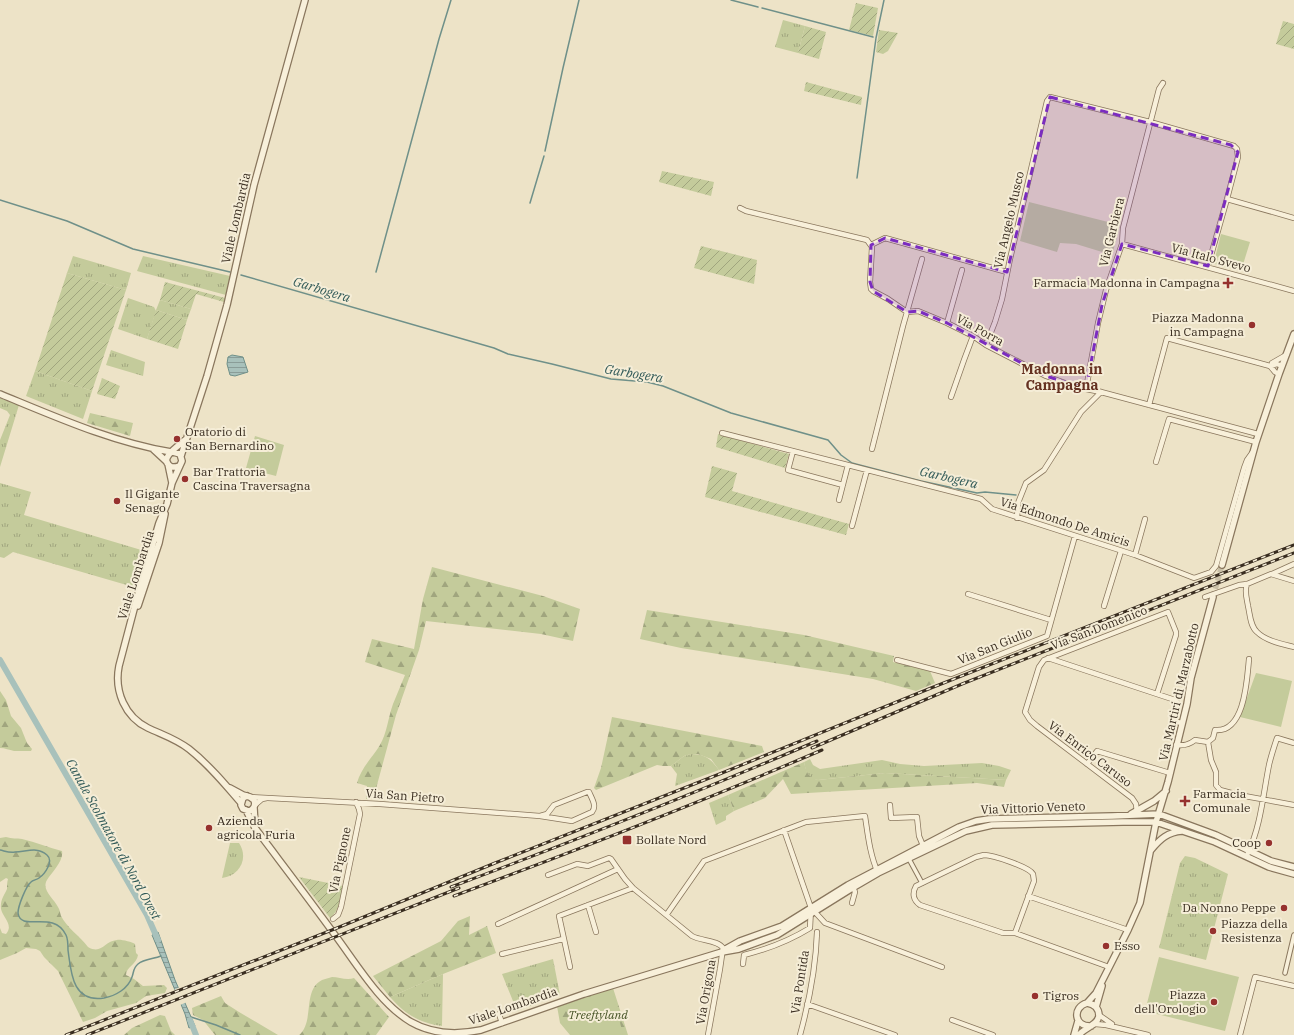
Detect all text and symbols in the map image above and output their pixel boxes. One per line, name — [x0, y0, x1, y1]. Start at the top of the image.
street label: Viale Lombardia — [218, 170, 253, 265]
street label: Via Angelo Musco — [990, 170, 1027, 270]
street label: Via Garbiera — [1096, 195, 1127, 268]
street label: Via Italo Svevo — [1170, 240, 1253, 275]
water label: Garbogera — [291, 273, 353, 306]
place label: Farmacia Madonna in Campagna — [1033, 275, 1220, 290]
marker: Farmacia Madonna in Campagna — [1223, 278, 1233, 288]
street label: Via Porra — [954, 310, 1007, 349]
place label: Piazza Madonna in Campagna — [1152, 310, 1244, 339]
marker: Piazza Madonna in Campagna — [1247, 320, 1257, 330]
water label: Garbogera — [603, 360, 664, 387]
district label: Madonna in Campagna — [1021, 360, 1103, 394]
place label: Oratorio di San Bernardino — [185, 424, 274, 453]
marker: Oratorio di San Bernardino — [172, 434, 182, 444]
water label: Garbogera — [918, 463, 980, 492]
place label: Bar Trattoria Cascina Traversagna — [193, 464, 311, 493]
marker: Bar Trattoria Cascina Traversagna — [180, 474, 190, 484]
place label: Il Gigante Senago — [125, 486, 179, 515]
street label: Via Edmondo De Amicis — [998, 493, 1132, 550]
marker: Il Gigante Senago — [112, 496, 122, 506]
street label: Viale Lombardia — [114, 528, 157, 621]
street label: Via San Domenico — [1048, 602, 1149, 653]
street label: Via Martiri di Marzabotto — [1155, 621, 1202, 762]
street label: Via San Giulio — [955, 624, 1034, 667]
street label: Via Enrico Caruso — [1046, 717, 1135, 790]
water label: Canale Scolmatore di Nord Ovest — [62, 756, 165, 923]
street label: Via San Pietro — [365, 785, 445, 806]
place label: Farmacia Comunale — [1193, 786, 1251, 815]
marker: Farmacia Comunale — [1180, 796, 1190, 806]
street label: Via Vittorio Veneto — [980, 798, 1086, 817]
place label: Azienda agricola Furia — [217, 813, 296, 842]
marker: Azienda agricola Furia — [204, 823, 214, 833]
street label: Via Pignone — [325, 825, 354, 894]
place label: Bollate Nord — [636, 832, 707, 847]
marker: Bollate Nord — [621, 834, 633, 846]
place label: Coop — [1232, 835, 1261, 850]
marker: Coop — [1264, 838, 1274, 848]
place label: Da Nonno Peppe — [1182, 900, 1276, 915]
marker: Da Nonno Peppe — [1279, 903, 1289, 913]
place label: Piazza della Resistenza — [1221, 916, 1288, 945]
marker: Piazza della Resistenza — [1208, 926, 1218, 936]
place label: Esso — [1114, 938, 1140, 953]
marker: Esso — [1101, 941, 1111, 951]
street label: Via Pontida — [787, 949, 812, 1015]
street label: Via Origona — [692, 958, 719, 1026]
street label: Viale Lombardia — [466, 983, 560, 1028]
place label: Piazza dell'Orologio — [1134, 987, 1206, 1016]
place label: Tigros — [1043, 988, 1079, 1003]
marker: Tigros — [1030, 991, 1040, 1001]
marker: Piazza dell'Orologio — [1209, 997, 1219, 1007]
park label: Treeftyland — [568, 1007, 628, 1022]

